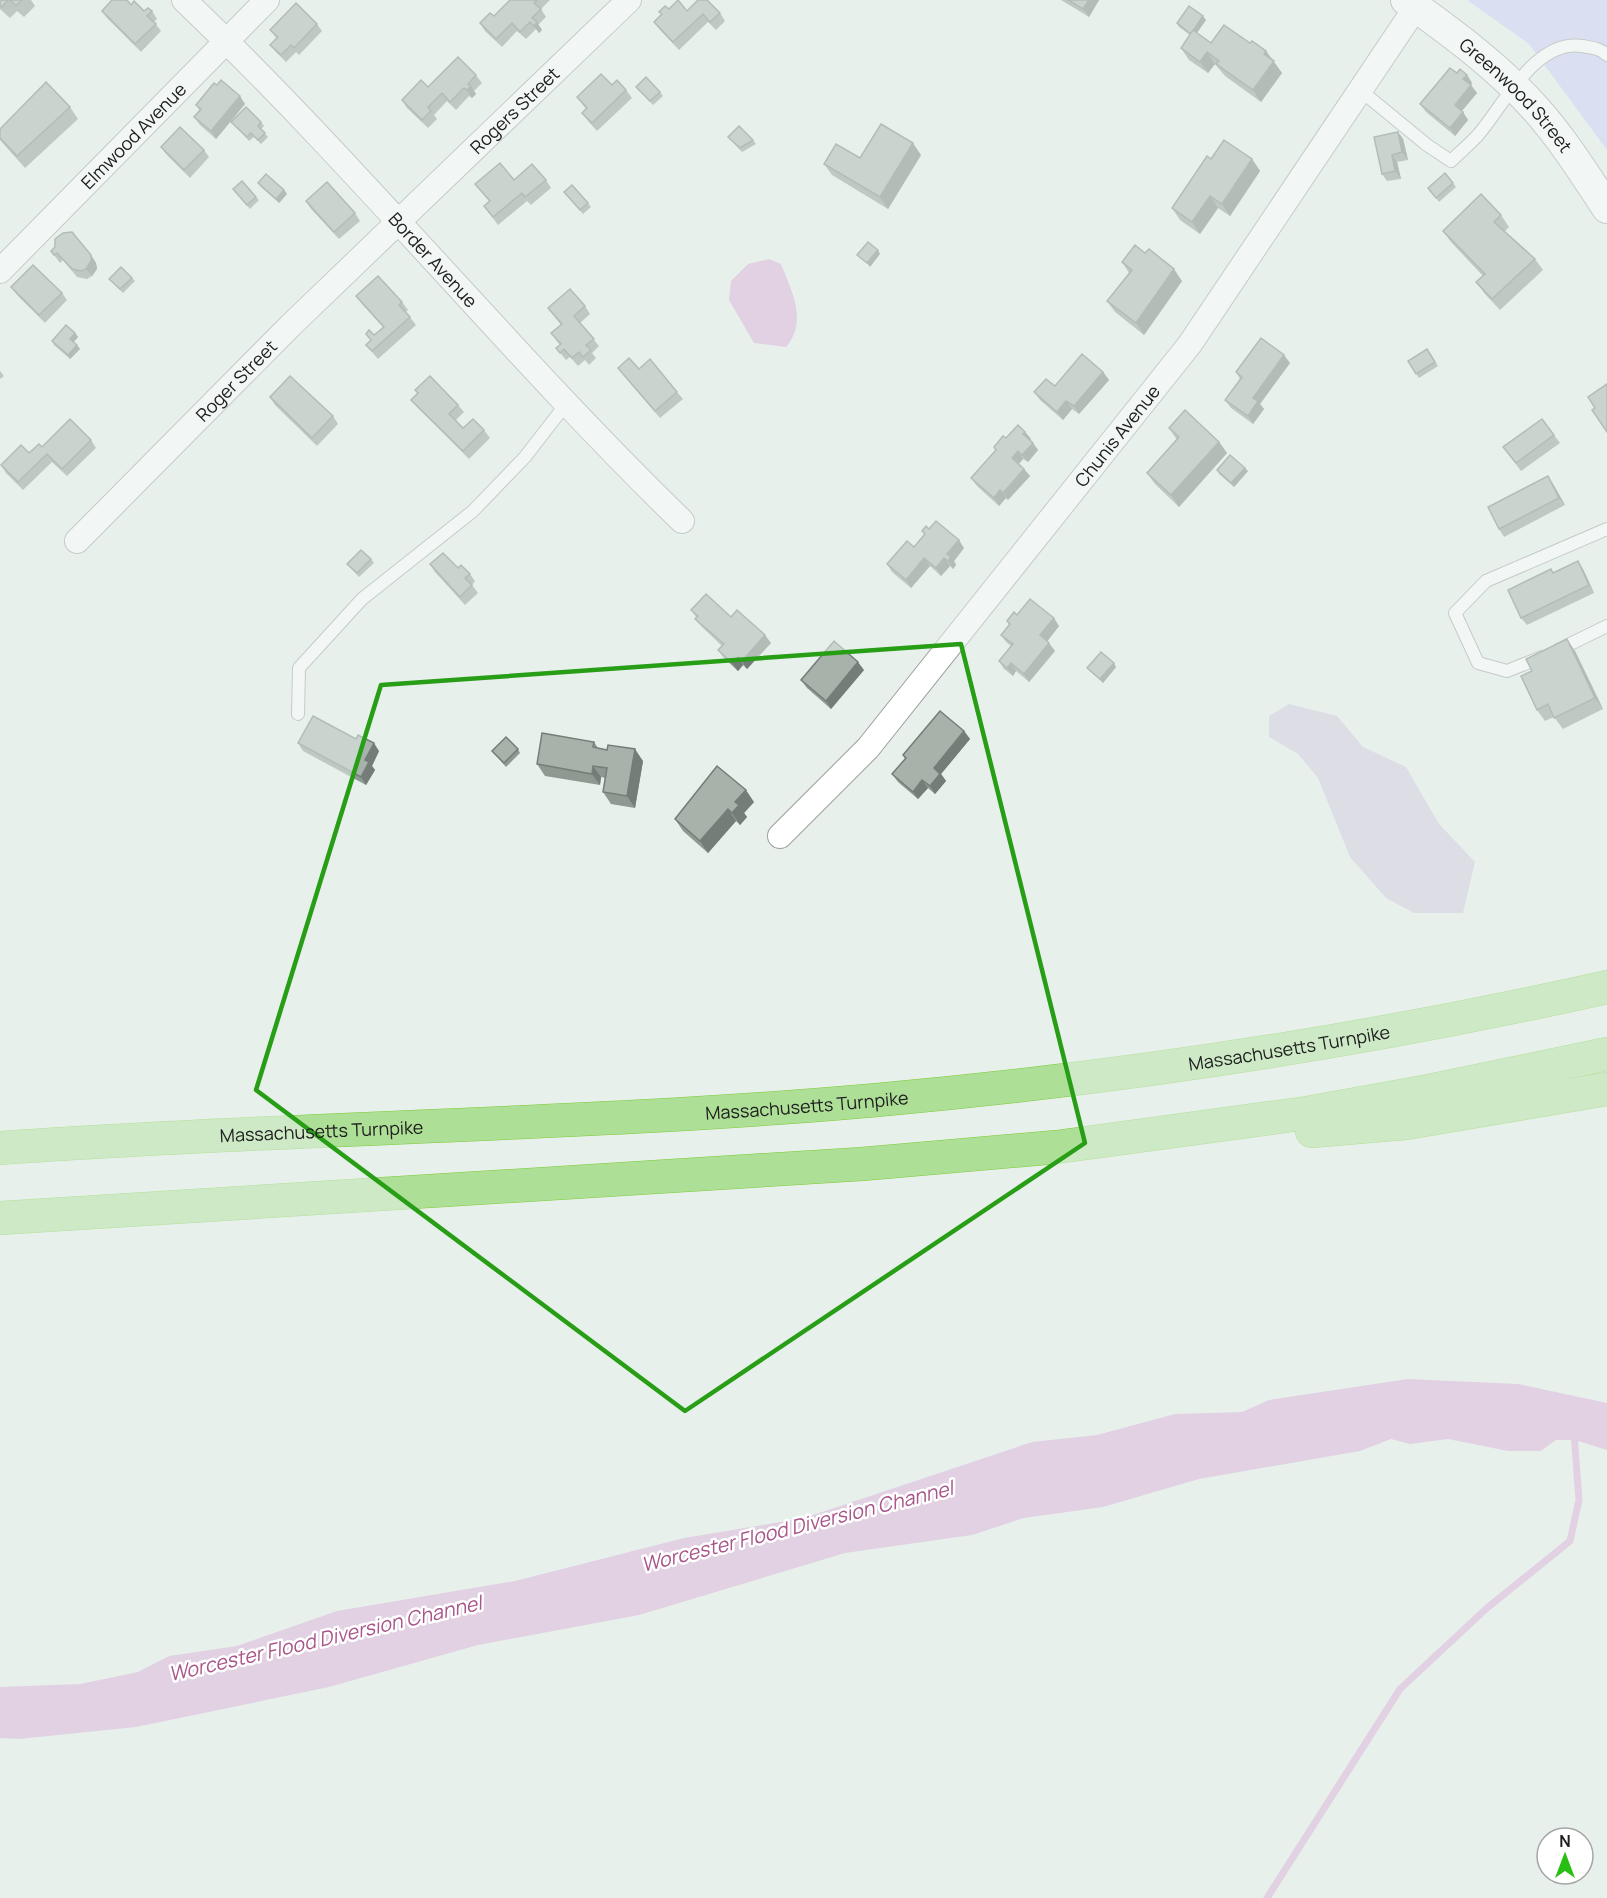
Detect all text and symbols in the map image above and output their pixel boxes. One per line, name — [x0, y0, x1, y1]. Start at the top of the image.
street label: Greenwood Street — [1455, 32, 1578, 157]
street label: Rogers Street — [465, 62, 564, 159]
street label: Elmwood Avenue — [76, 77, 191, 194]
street label: Border Avenue — [384, 207, 483, 312]
street label: Roger Street — [190, 334, 282, 427]
street label: Chunis Avenue — [1069, 380, 1165, 491]
street label: Massachusetts Turnpike — [1187, 1019, 1392, 1076]
street label: Massachusetts Turnpike — [704, 1085, 909, 1125]
street label: Massachusetts Turnpike — [219, 1115, 424, 1147]
water label: Worcester Flood Diversion Channel — [638, 1474, 958, 1578]
water label: Worcester Flood Diversion Channel — [166, 1588, 487, 1687]
north arrow — [1535, 1826, 1595, 1886]
text: N — [1559, 1830, 1571, 1852]

